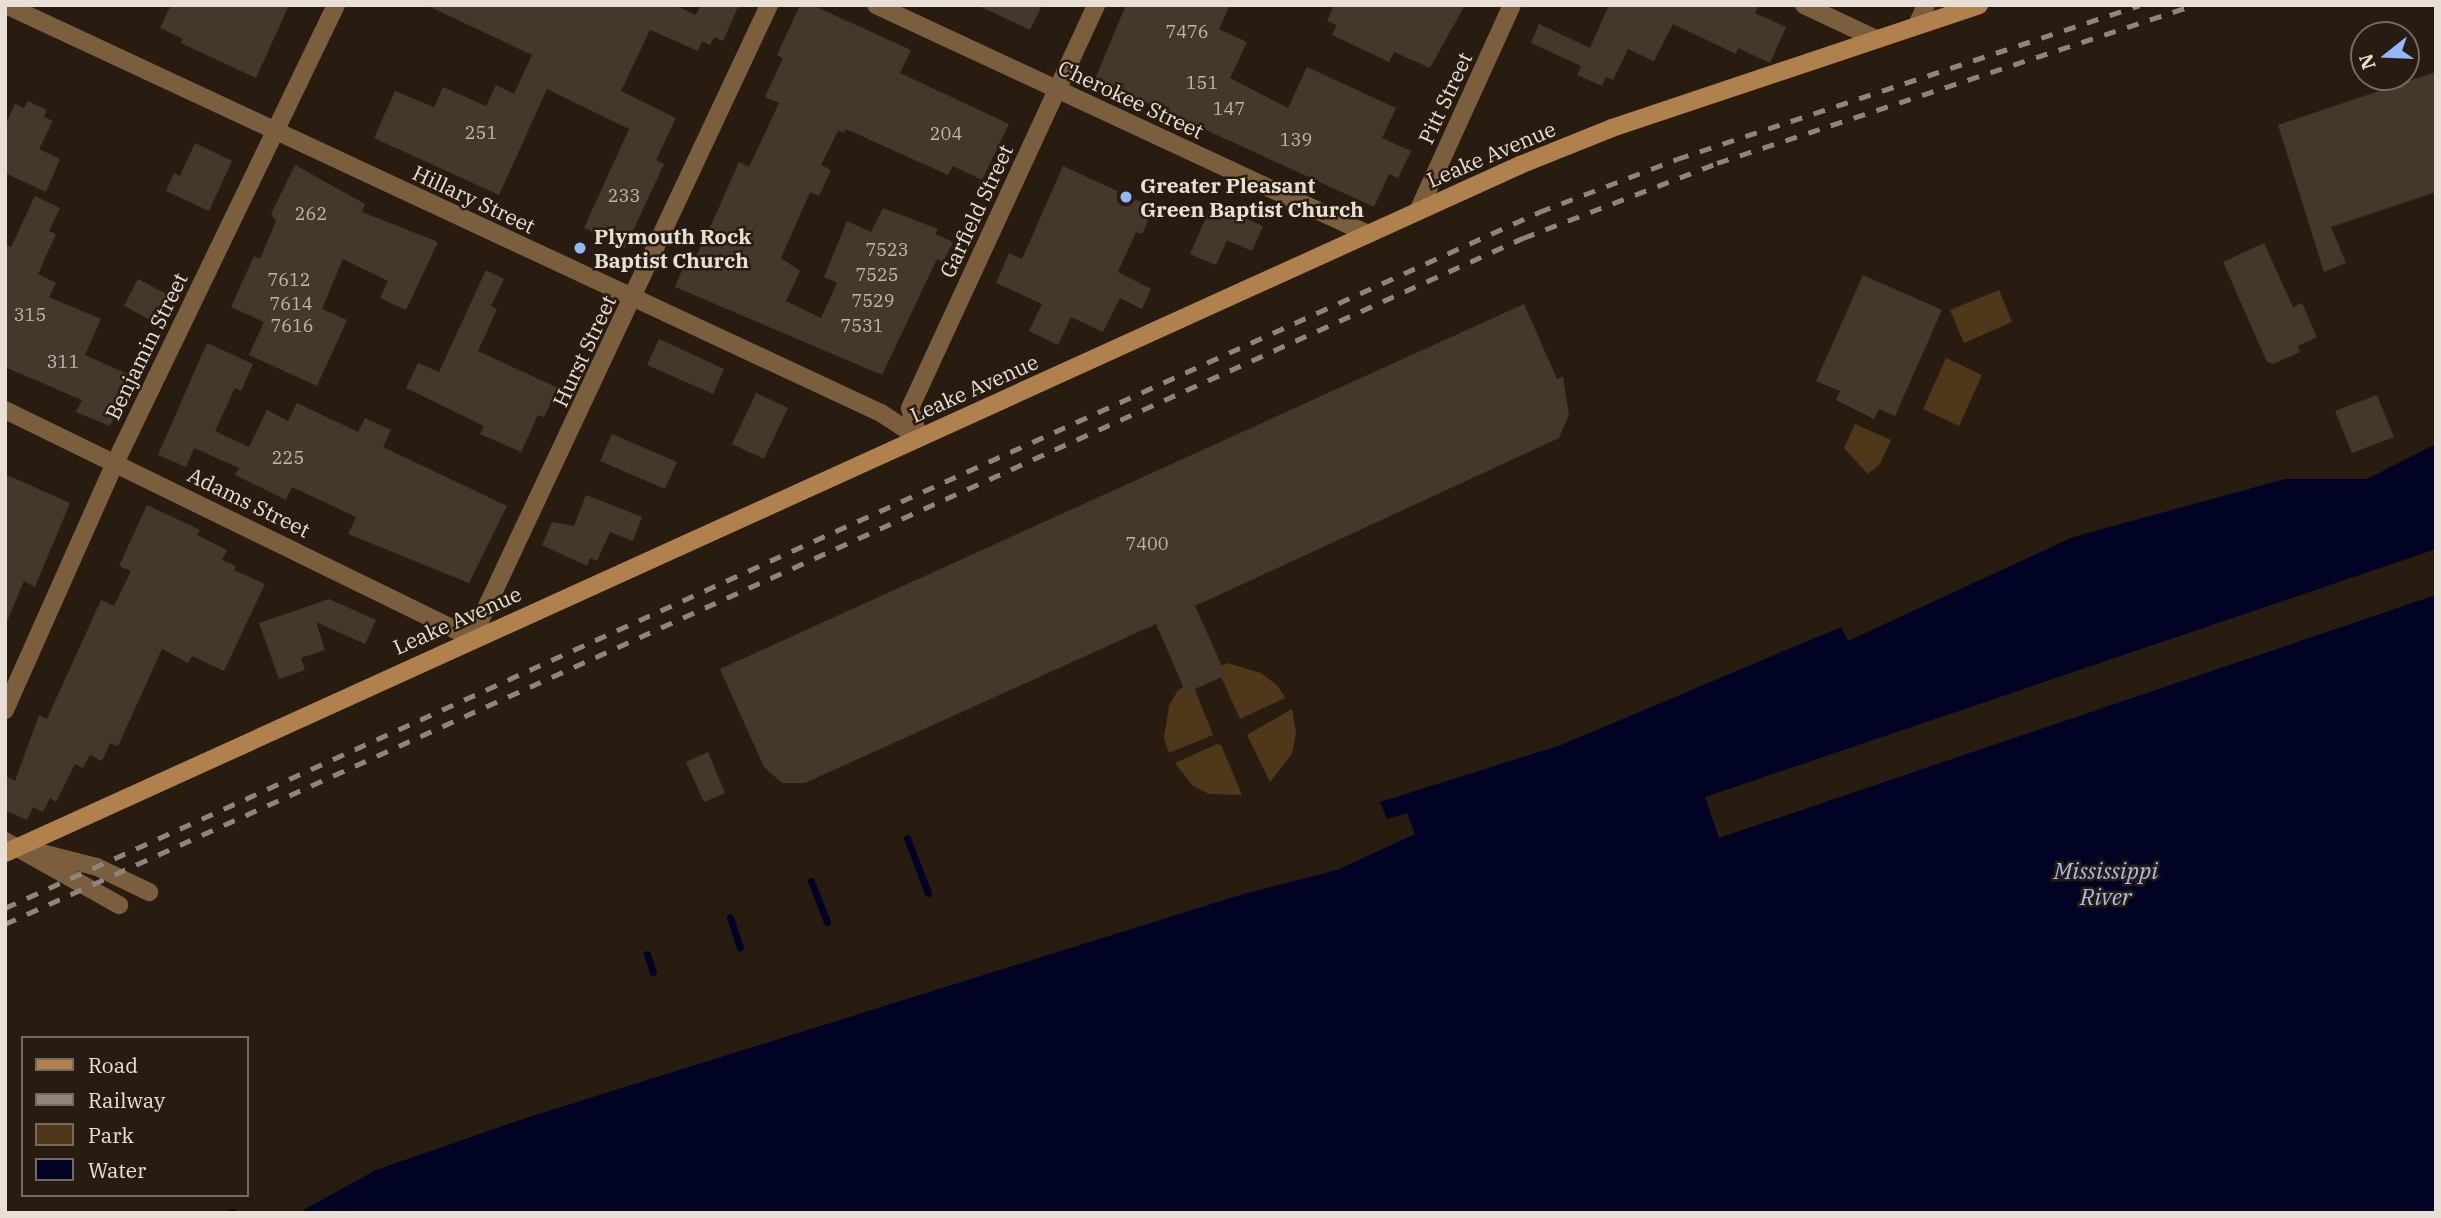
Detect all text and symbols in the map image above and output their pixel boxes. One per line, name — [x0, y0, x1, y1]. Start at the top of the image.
house number: 7476 — [1165, 21, 1209, 43]
north arrow — [2350, 21, 2420, 91]
street label: Pitt Street — [1413, 48, 1477, 148]
text: N — [2353, 51, 2381, 73]
street label: Cherokee Street — [1054, 54, 1208, 144]
house number: 151 — [1186, 72, 1218, 94]
house number: 147 — [1213, 98, 1245, 120]
street label: Leake Avenue — [1423, 116, 1559, 192]
house number: 251 — [465, 122, 497, 144]
house number: 204 — [930, 123, 962, 145]
house number: 139 — [1280, 129, 1312, 151]
street label: Garfield Street — [934, 140, 1018, 282]
street label: Hillary Street — [409, 160, 539, 238]
place label: Greater Pleasant Green Baptist Church — [1140, 172, 1364, 222]
house number: 233 — [608, 185, 640, 207]
marker: Greater Pleasant Green Baptist Church — [1118, 189, 1134, 205]
house number: 262 — [295, 203, 327, 225]
place label: Plymouth Rock Baptist Church — [594, 223, 751, 273]
house number: 7523 — [865, 239, 909, 261]
marker: Plymouth Rock Baptist Church — [572, 240, 588, 256]
house number: 7525 — [855, 264, 899, 286]
street label: Benjamin Street — [99, 268, 193, 424]
house number: 7612 — [267, 269, 311, 291]
house number: 7529 — [851, 290, 895, 312]
street label: Hurst Street — [547, 291, 621, 411]
house number: 7614 — [269, 293, 313, 315]
house number: 315 — [14, 304, 46, 326]
house number: 7616 — [270, 315, 314, 337]
house number: 7531 — [840, 315, 884, 337]
street label: Leake Avenue — [906, 349, 1042, 427]
house number: 311 — [47, 351, 79, 373]
house number: 225 — [272, 447, 304, 469]
street label: Adams Street — [184, 462, 314, 542]
house number: 7400 — [1125, 533, 1169, 555]
street label: Leake Avenue — [389, 581, 525, 659]
water label: Mississippi River — [2054, 856, 2158, 910]
legend — [21, 1036, 248, 1197]
text: Road — [88, 1051, 138, 1079]
text: Railway — [88, 1086, 165, 1114]
text: Park — [88, 1121, 134, 1149]
text: Water — [88, 1156, 146, 1184]

